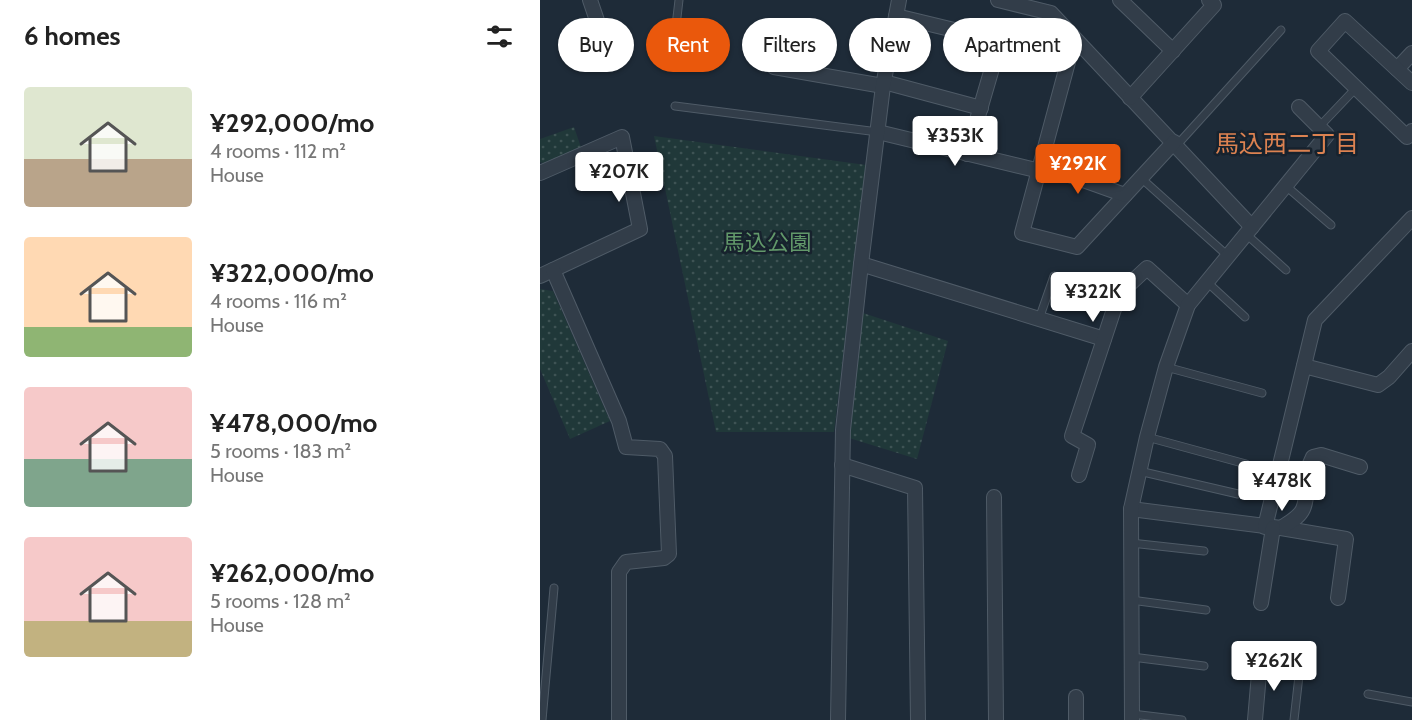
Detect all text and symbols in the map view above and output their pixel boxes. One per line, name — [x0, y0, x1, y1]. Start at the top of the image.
chip: Buy — [558, 18, 634, 72]
chip: Rent — [646, 18, 730, 72]
chip: Filters — [742, 18, 837, 72]
chip: New — [849, 18, 931, 72]
chip: Apartment — [943, 18, 1082, 72]
text: 6 homes — [24, 20, 121, 52]
icon: filters — [483, 20, 516, 53]
text: ¥292,000/mo — [210, 107, 374, 139]
icon: home — [72, 111, 144, 183]
pin: ¥353K — [913, 116, 997, 167]
text: ¥353K — [927, 123, 983, 147]
district label: 馬込西二丁目 — [1215, 129, 1359, 158]
text: 4 rooms · 112 m² — [210, 139, 346, 163]
pin: ¥292K — [1036, 144, 1120, 195]
text: ¥292K — [1049, 151, 1107, 175]
pin: ¥207K — [577, 152, 661, 203]
text: ¥207K — [589, 159, 649, 183]
text: House — [210, 163, 264, 187]
park label: 馬込公園 — [723, 229, 811, 256]
text: ¥322,000/mo — [210, 257, 374, 289]
icon: home — [72, 261, 144, 333]
pin: ¥322K — [1051, 272, 1135, 323]
text: ¥322K — [1065, 279, 1121, 303]
text: 4 rooms · 116 m² — [210, 289, 347, 313]
text: House — [210, 313, 264, 337]
text: ¥478,000/mo — [210, 407, 377, 439]
icon: home — [72, 411, 144, 483]
text: 5 rooms · 183 m² — [210, 439, 351, 463]
pin: ¥478K — [1240, 461, 1324, 512]
text: House — [210, 463, 264, 487]
text: ¥478K — [1252, 468, 1312, 492]
text: ¥262,000/mo — [210, 557, 374, 589]
icon: home — [72, 561, 144, 633]
text: 5 rooms · 128 m² — [210, 589, 351, 613]
text: House — [210, 613, 264, 637]
pin: ¥262K — [1232, 641, 1316, 692]
text: ¥262K — [1245, 648, 1303, 672]

